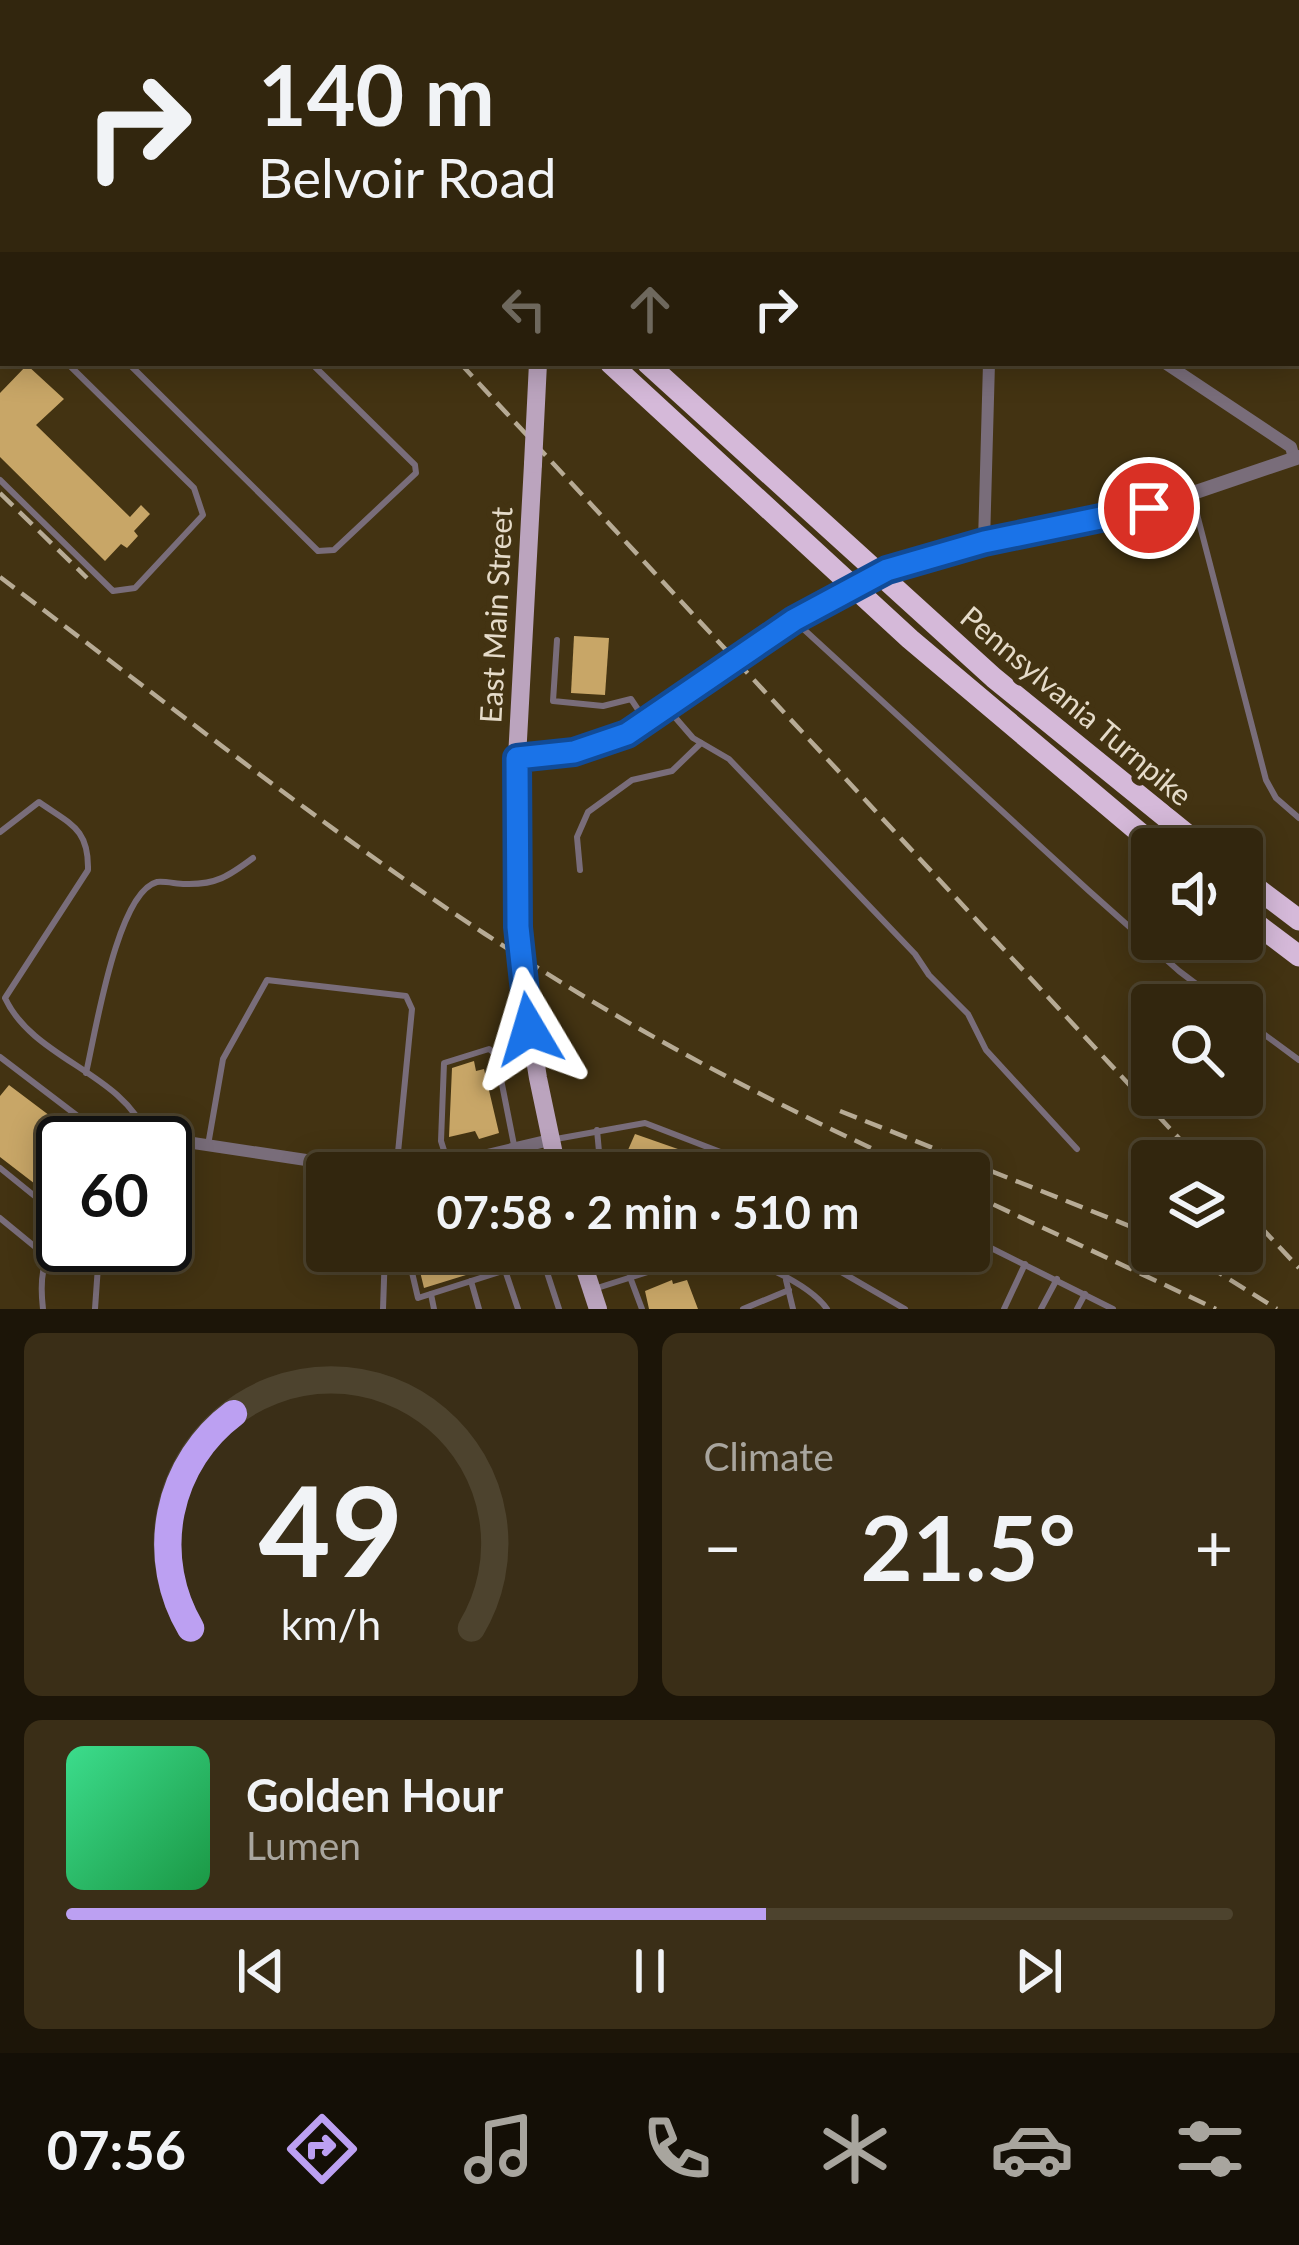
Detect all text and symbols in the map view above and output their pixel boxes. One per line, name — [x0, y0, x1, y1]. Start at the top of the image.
text: 140 m — [258, 43, 495, 144]
icon: right — [60, 48, 216, 204]
text: Belvoir Road — [258, 145, 557, 210]
icon: left — [491, 276, 557, 342]
icon: ahead — [617, 276, 683, 342]
icon: right — [743, 276, 809, 342]
pin — [1098, 457, 1200, 559]
icon: arrive — [1116, 475, 1182, 541]
street label: East Main Street — [471, 506, 519, 724]
street label: Pennsylvania Turnpike — [954, 598, 1200, 812]
map controls — [1131, 828, 1263, 1272]
button: sound — [1131, 828, 1263, 960]
position arrow — [466, 966, 592, 1092]
button: search — [1131, 984, 1263, 1116]
speed limit sign: 60 — [36, 1116, 192, 1272]
button: layers — [1131, 1140, 1263, 1272]
text: 07:58 · 2 min · 510 m — [437, 1185, 859, 1239]
text: Climate — [704, 1433, 834, 1479]
text: 49 — [258, 1454, 403, 1604]
text: 21.5° — [861, 1492, 1076, 1600]
text: − — [704, 1507, 742, 1586]
text: + — [1195, 1507, 1233, 1586]
text: km/h — [281, 1597, 381, 1648]
text: Golden Hour — [246, 1768, 503, 1822]
text: Lumen — [246, 1822, 361, 1868]
icon: previous — [228, 1938, 294, 2004]
icon: pause — [617, 1938, 683, 2004]
icon: next — [1006, 1938, 1072, 2004]
icon: directions — [280, 2107, 364, 2191]
icon: music — [457, 2107, 541, 2191]
icon: phone — [635, 2107, 719, 2191]
icon: climate — [813, 2107, 897, 2191]
icon: car — [990, 2107, 1074, 2191]
icon: filters — [1168, 2107, 1252, 2191]
text: 07:56 — [47, 2117, 186, 2182]

